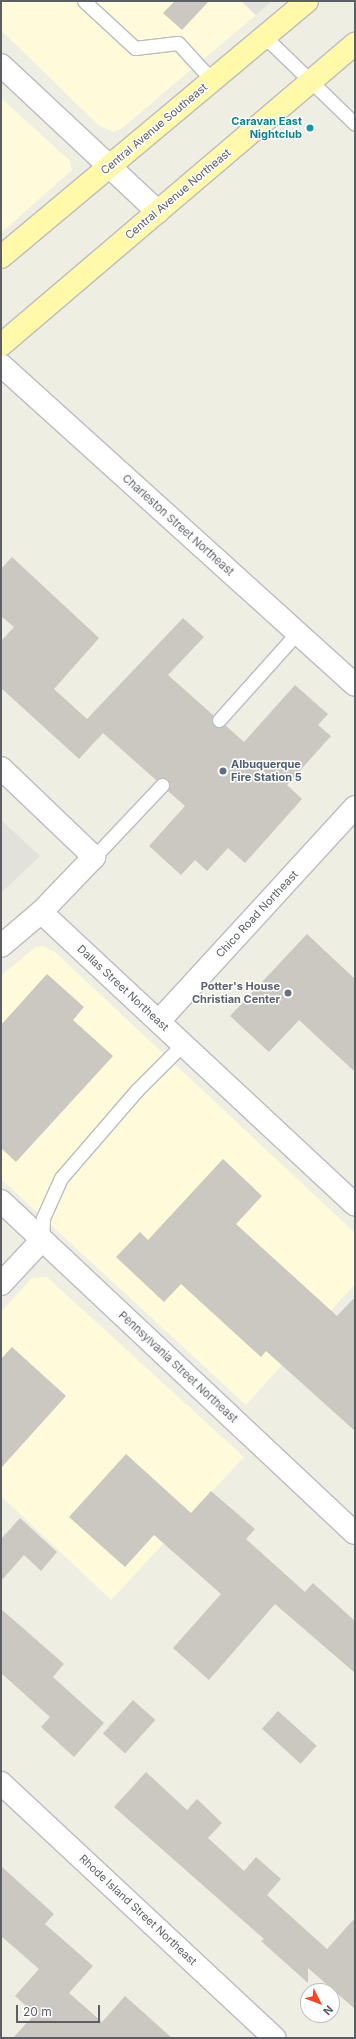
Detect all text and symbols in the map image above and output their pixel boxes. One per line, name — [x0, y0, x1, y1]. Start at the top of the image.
street label: Central Avenue Southeast — [98, 81, 210, 177]
place label: Caravan East Nightclub — [231, 115, 302, 141]
marker: Caravan East Nightclub — [305, 123, 315, 133]
street label: Central Avenue Northeast — [123, 146, 233, 242]
street label: Charleston Street Northeast — [120, 472, 236, 578]
place label: Albuquerque Fire Station 5 — [231, 758, 302, 784]
marker: Albuquerque Fire Station 5 — [218, 766, 228, 776]
street label: Chico Road Northeast — [213, 868, 301, 960]
street label: Dallas Street Northeast — [75, 942, 171, 1034]
place label: Potter's House Christian Center — [192, 980, 280, 1006]
marker: Potter's House Christian Center — [283, 988, 293, 998]
street label: Pennsylvania Street Northeast — [116, 1308, 240, 1426]
street label: Rhode Island Street Northeast — [76, 1852, 200, 1968]
north arrow — [300, 1983, 340, 2023]
scale bar — [18, 1997, 102, 2023]
text: N — [320, 2003, 336, 2018]
text: 20 m — [23, 2004, 52, 2019]

